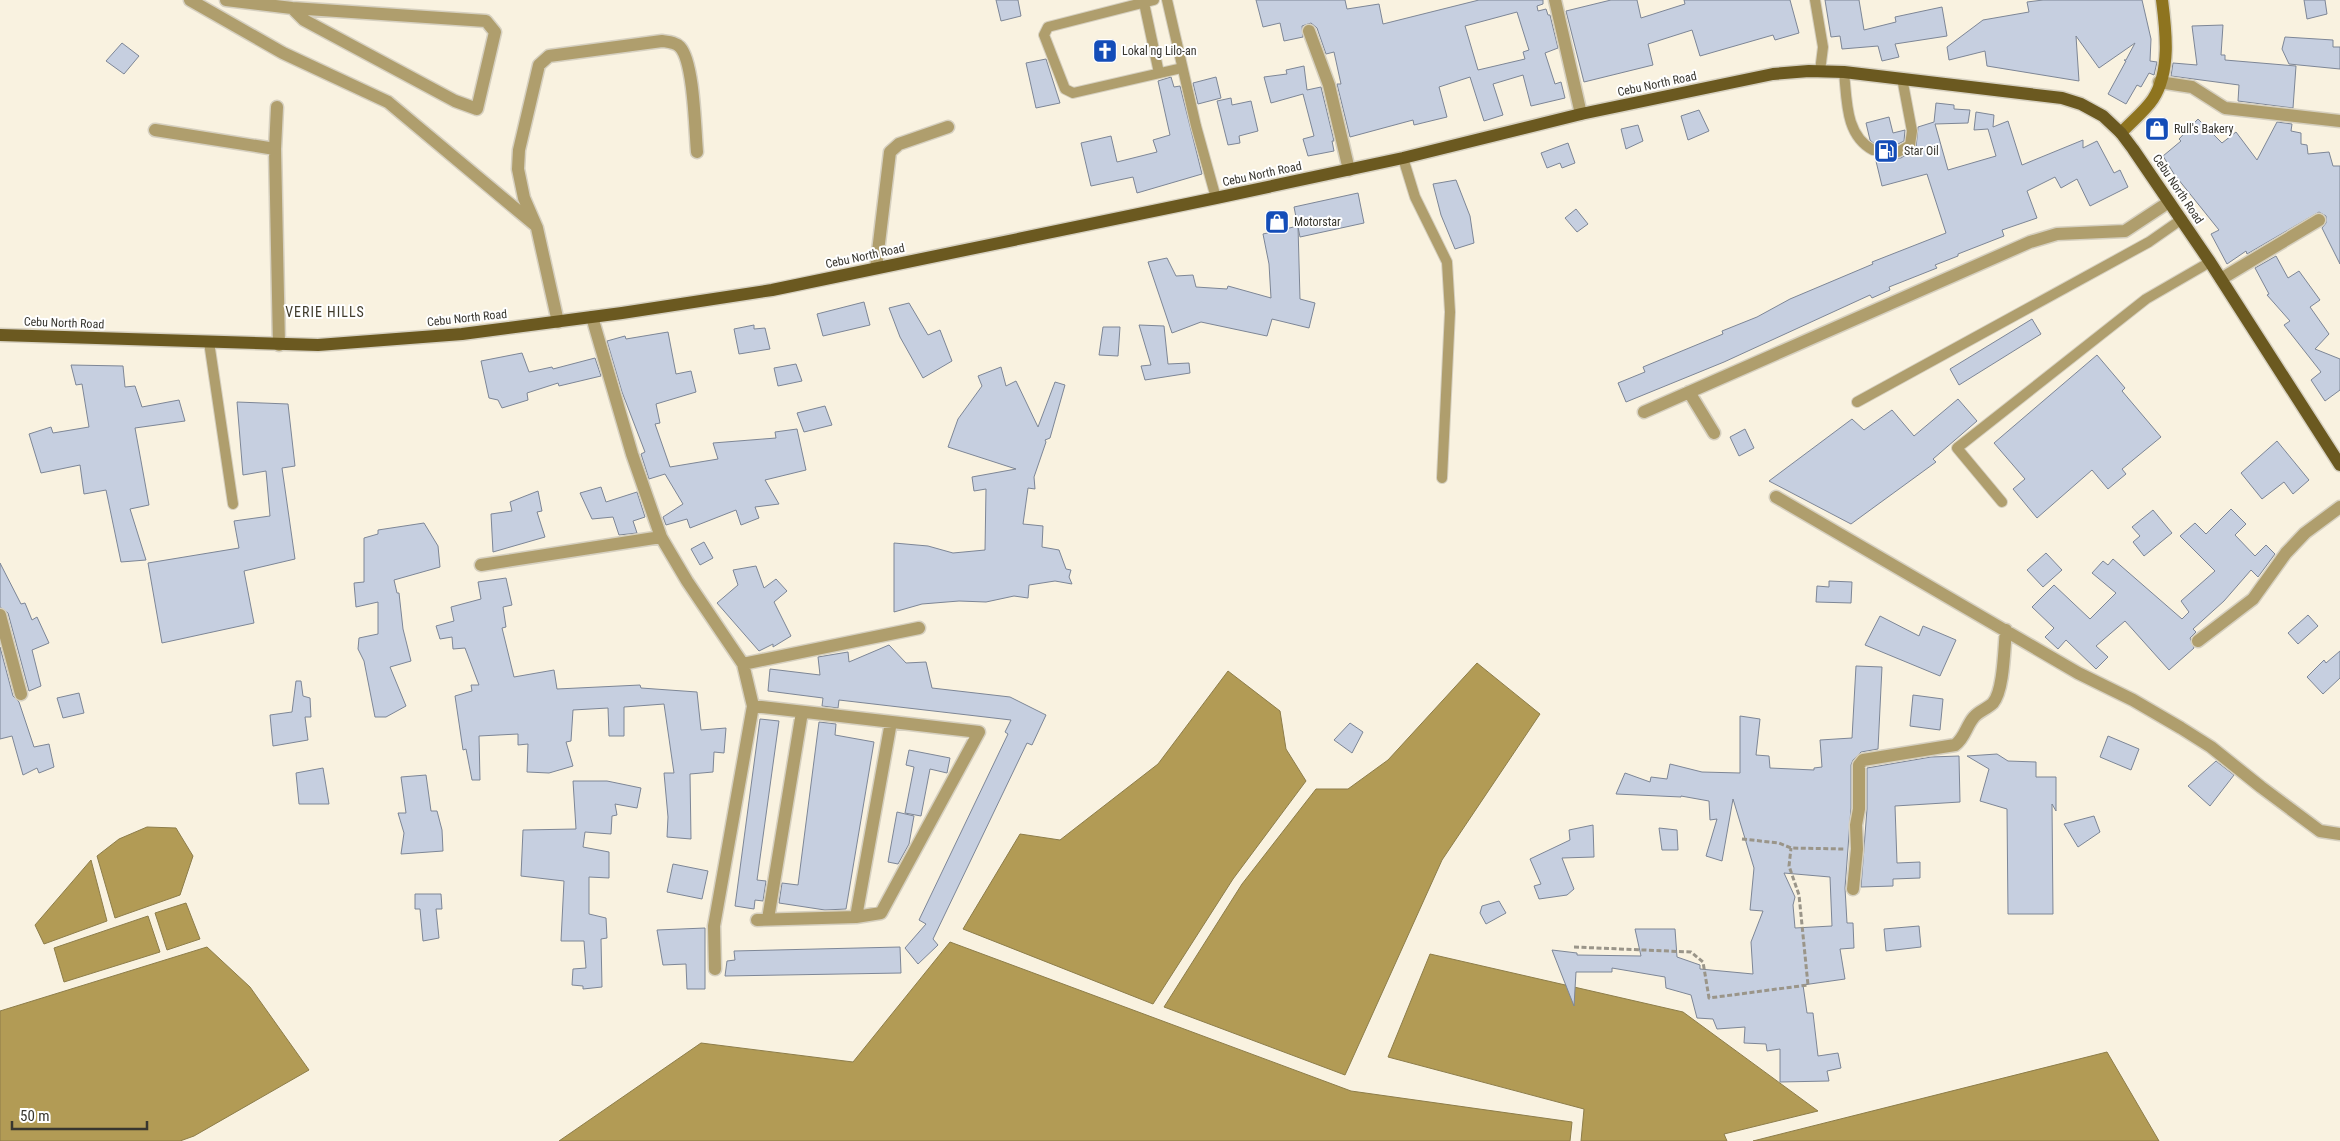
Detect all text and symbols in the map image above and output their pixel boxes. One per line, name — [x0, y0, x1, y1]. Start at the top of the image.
church icon: Lokal ng Lilo-an — [1092, 38, 1118, 64]
place label: Lokal ng Lilo-an — [1122, 44, 1197, 58]
street label: Cebu North Road — [1616, 69, 1698, 99]
shop icon: Rull's Bakery — [2144, 116, 2170, 142]
place label: Rull's Bakery — [2174, 122, 2234, 136]
fuel station icon: Star Oil — [1873, 138, 1899, 164]
place label: Star Oil — [1904, 144, 1939, 158]
street label: Cebu North Road — [2150, 152, 2206, 226]
street label: Cebu North Road — [1221, 159, 1303, 189]
shop icon: Motorstar — [1264, 209, 1290, 235]
place label: Motorstar — [1294, 215, 1341, 229]
street label: Cebu North Road — [824, 241, 906, 271]
district label: VERIE HILLS — [285, 304, 365, 320]
street label: Cebu North Road — [426, 307, 508, 329]
street label: Cebu North Road — [24, 315, 105, 331]
scale bar — [12, 1098, 148, 1130]
text: 50 m — [20, 1107, 50, 1125]

